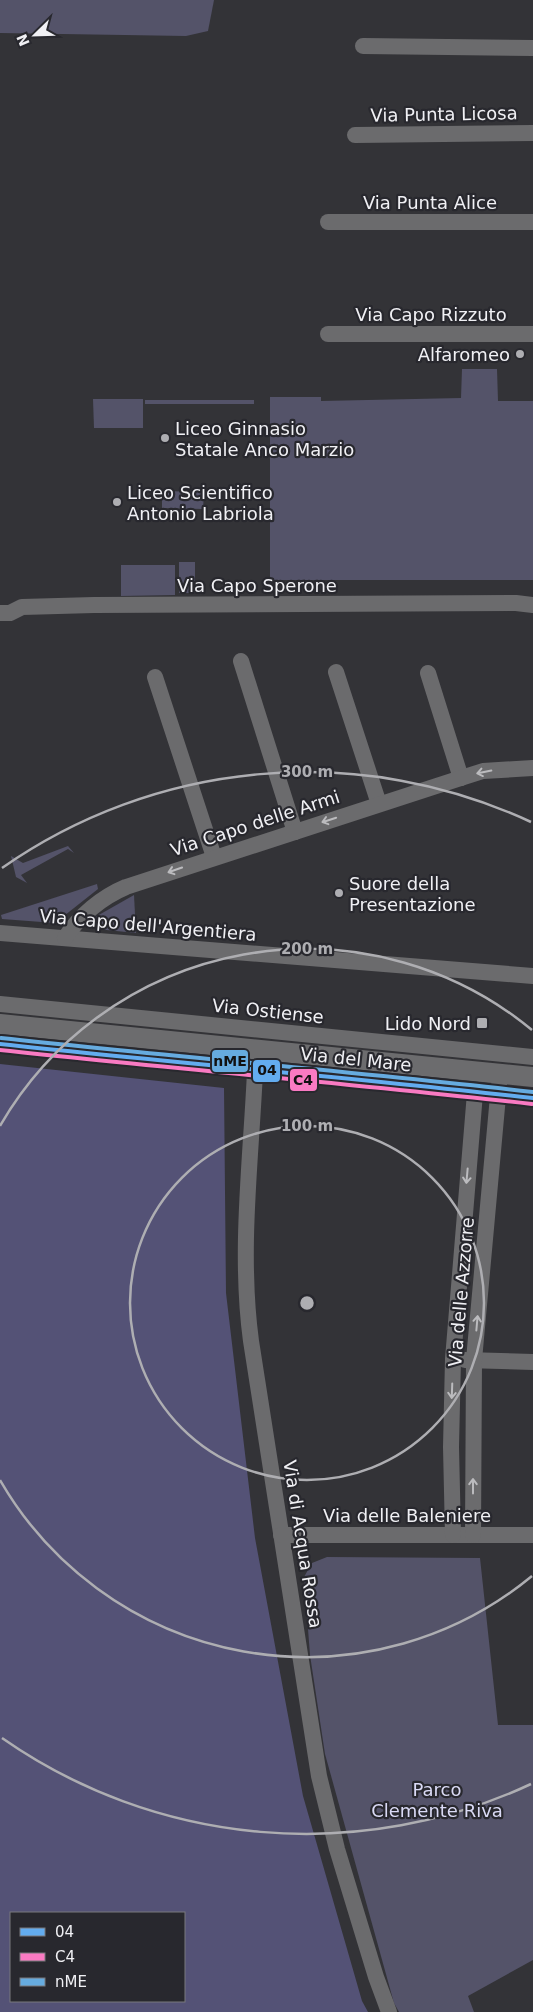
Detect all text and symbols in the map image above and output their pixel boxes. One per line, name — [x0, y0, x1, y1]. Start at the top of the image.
north arrow — [10, 10, 60, 60]
text: N — [13, 32, 33, 49]
street label: Via Punta Licosa — [370, 102, 518, 126]
street label: Via Punta Alice — [363, 192, 497, 213]
street label: Via Capo Rizzuto — [355, 304, 507, 325]
place label: Alfaromeo — [418, 344, 510, 365]
marker: Alfaromeo — [514, 348, 526, 360]
place label: Liceo Ginnasio Statale Anco Marzio — [175, 418, 354, 460]
marker: Liceo Ginnasio Statale Anco Marzio — [159, 432, 171, 444]
place label: Liceo Scientifico Antonio Labriola — [127, 482, 274, 524]
marker: Liceo Scientifico Antonio Labriola — [111, 496, 123, 508]
street label: Via Capo Sperone — [177, 575, 337, 596]
text: 300 m — [281, 763, 333, 781]
one-way arrow — [477, 767, 493, 777]
street label: Via Capo delle Armi — [168, 786, 342, 860]
one-way arrow — [322, 816, 338, 826]
one-way arrow — [167, 866, 183, 876]
place label: Suore della Presentazione — [349, 873, 476, 915]
marker: Suore della Presentazione — [333, 887, 345, 899]
street label: Via Capo dell'Argentiera — [39, 905, 257, 945]
text: 200 m — [281, 940, 333, 958]
street label: Via Ostiense — [211, 995, 325, 1027]
place label: Lido Nord — [385, 1013, 471, 1034]
marker: Lido Nord — [475, 1016, 489, 1030]
street label: Via del Mare — [299, 1043, 413, 1075]
line badge: nME — [211, 1049, 249, 1073]
text: nME — [213, 1053, 247, 1069]
line badge: 04 — [252, 1059, 281, 1083]
text: 04 — [257, 1062, 277, 1078]
line badge: C4 — [289, 1068, 318, 1092]
text: C4 — [293, 1072, 313, 1088]
text: 100 m — [281, 1117, 333, 1135]
one-way arrow — [463, 1168, 472, 1184]
street label: Via delle Azzorre — [444, 1216, 478, 1368]
centre of rings — [298, 1294, 316, 1312]
one-way arrow — [472, 1316, 482, 1332]
one-way arrow — [447, 1382, 457, 1398]
street label: Via di Acqua Rossa — [279, 1459, 327, 1629]
one-way arrow — [468, 1478, 478, 1494]
street label: Via delle Baleniere — [323, 1505, 491, 1526]
park label: Parco Clemente Riva — [371, 1779, 503, 1821]
legend — [10, 1912, 185, 2002]
text: 04 — [55, 1923, 74, 1941]
text: C4 — [55, 1948, 75, 1966]
text: nME — [55, 1973, 87, 1991]

